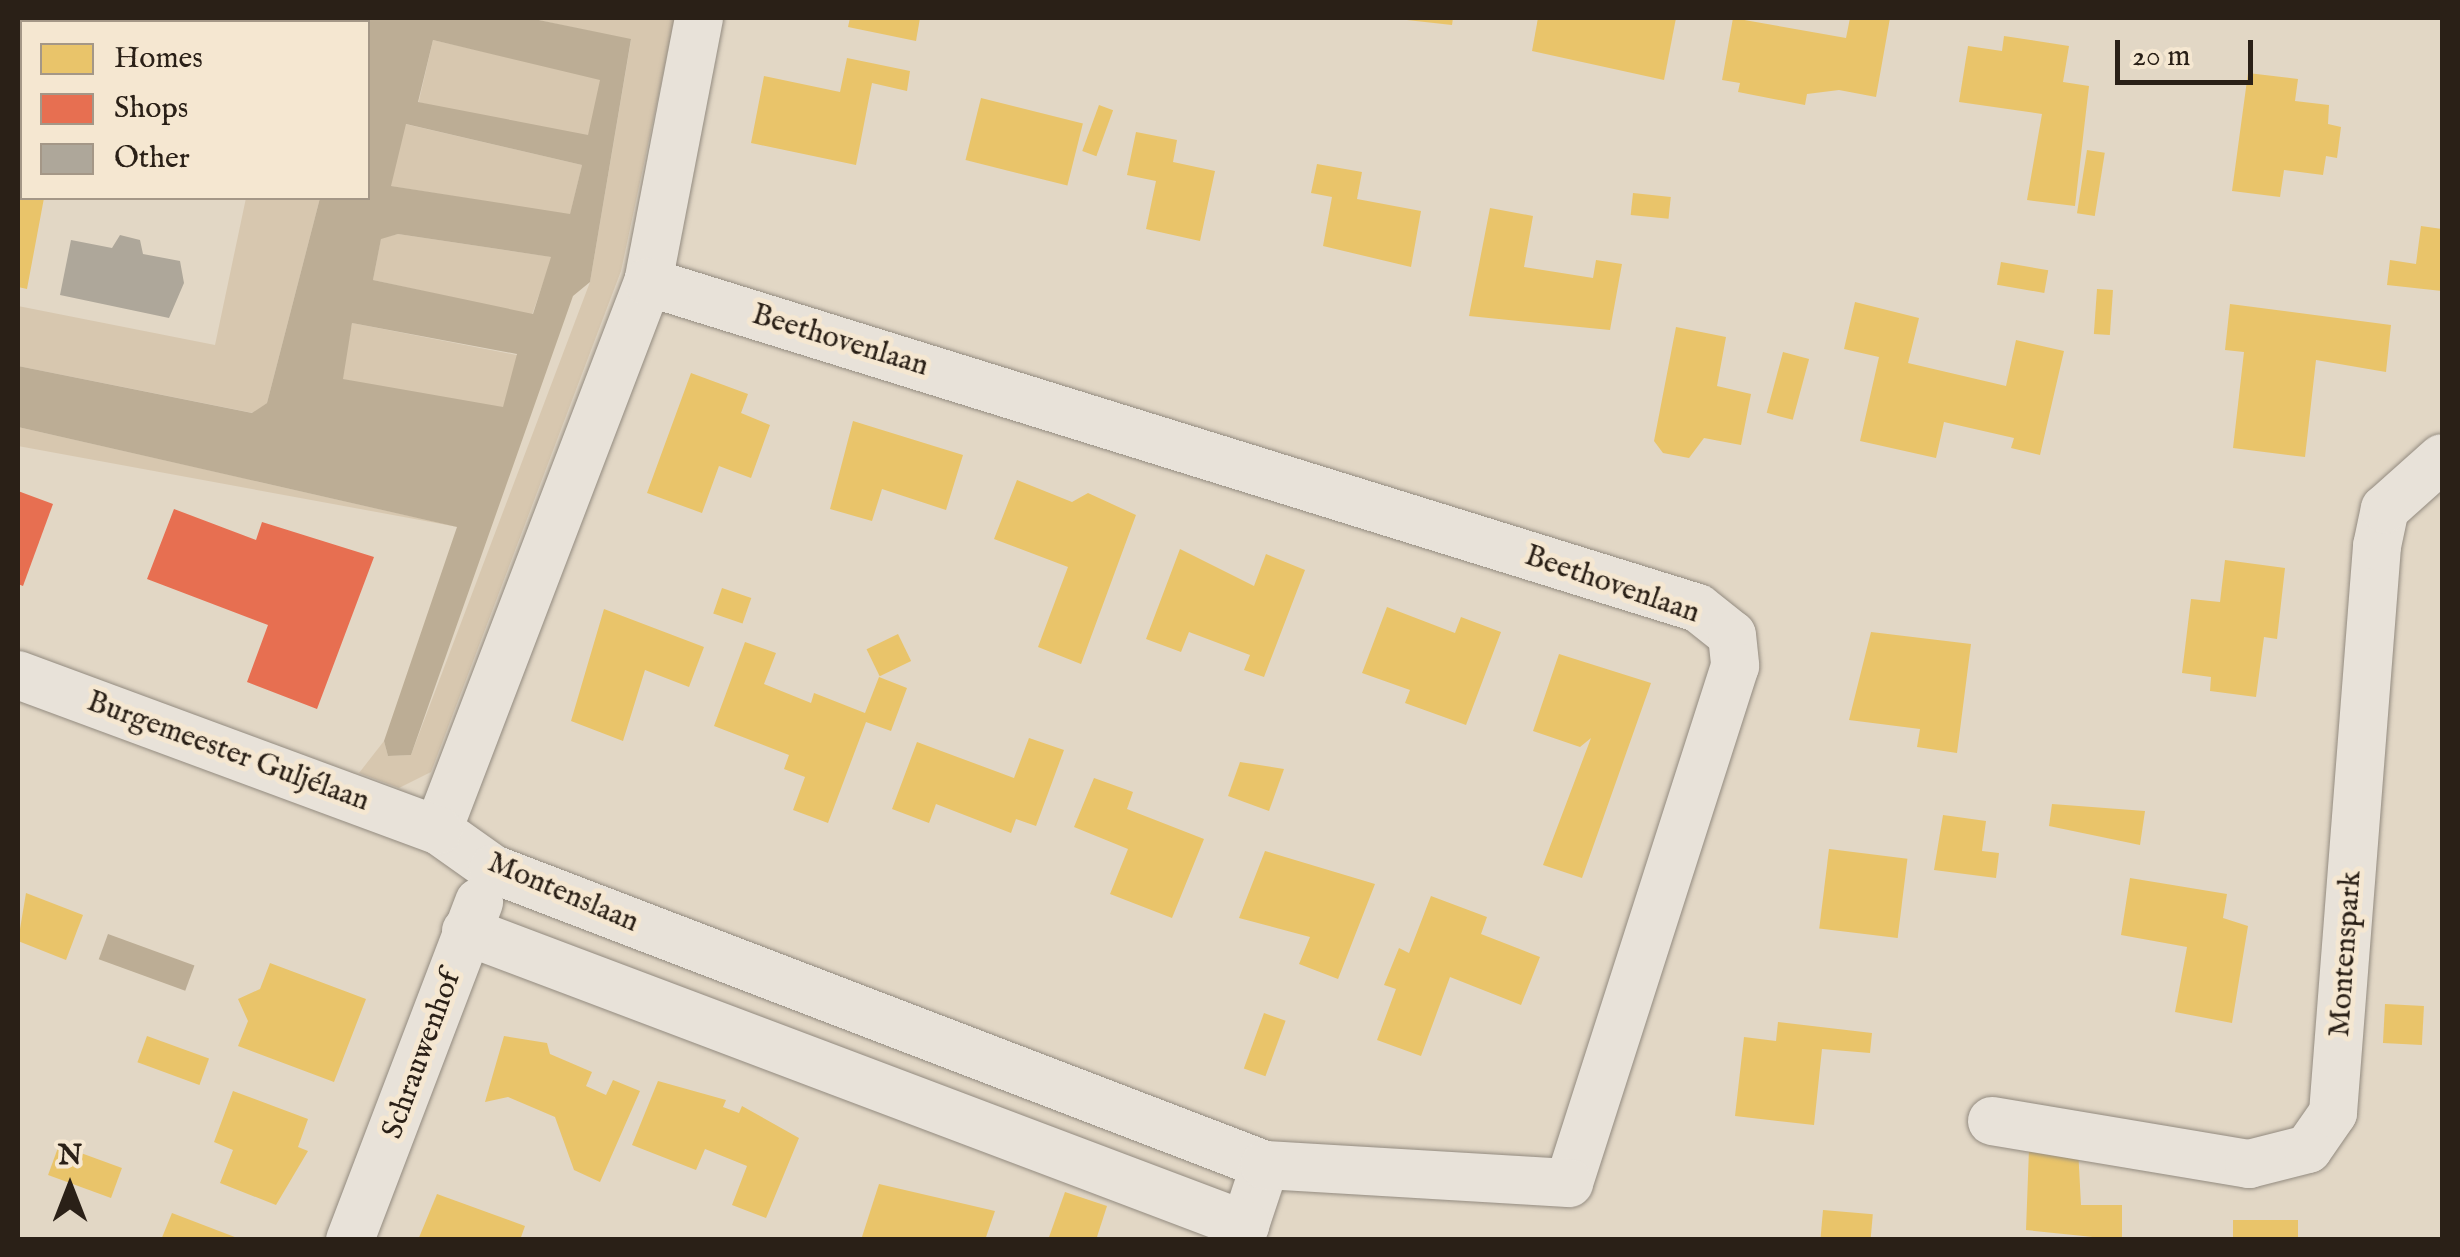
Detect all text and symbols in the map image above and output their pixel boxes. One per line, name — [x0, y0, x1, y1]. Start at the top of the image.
legend — [20, 20, 370, 200]
scale bar — [2120, 20, 2258, 82]
text: 20 m — [2132, 38, 2191, 76]
text: Homes — [114, 40, 203, 78]
text: Shops — [114, 90, 188, 128]
text: Other — [114, 140, 190, 178]
street label: Beethovenlaan — [748, 297, 932, 385]
street label: Beethovenlaan — [1520, 538, 1704, 632]
street label: Burgemeester Guljélaan — [82, 684, 374, 820]
street label: Montenslaan — [482, 845, 644, 941]
street label: Montenspark — [2322, 870, 2370, 1038]
street label: Schrauwenhof — [375, 966, 469, 1144]
north arrow — [20, 1137, 120, 1237]
text: N — [58, 1139, 82, 1174]

